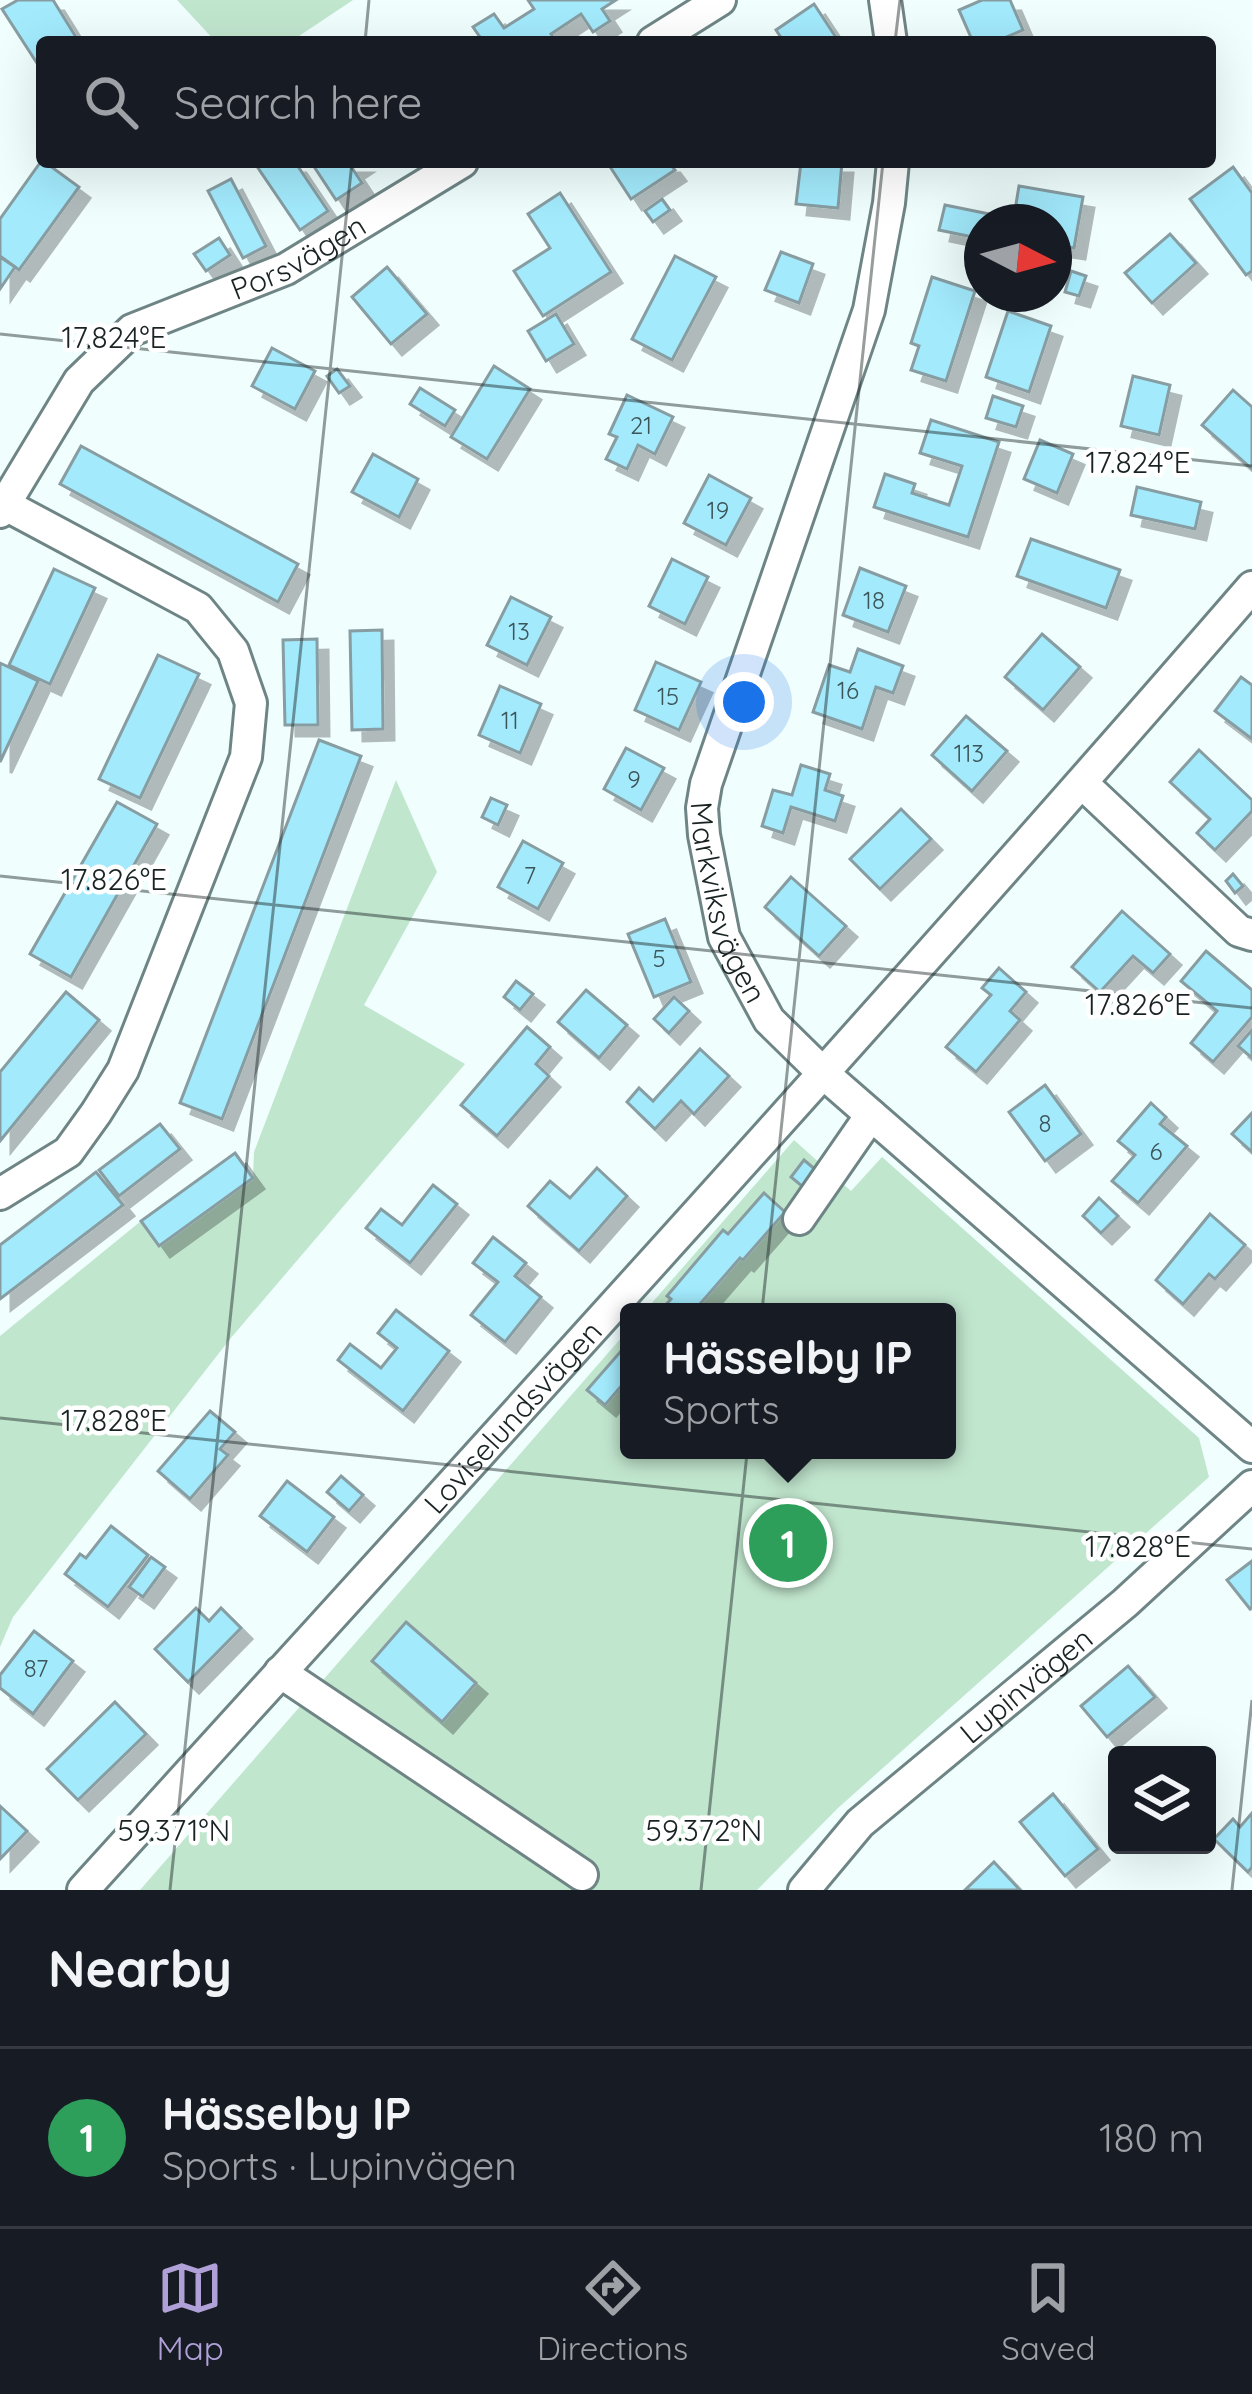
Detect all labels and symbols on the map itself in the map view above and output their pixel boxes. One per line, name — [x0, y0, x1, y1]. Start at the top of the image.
north arrow — [964, 204, 1072, 312]
street label: Porsvägen — [225, 206, 373, 308]
text: 17.824°E — [61, 318, 167, 356]
house number: 21 — [630, 410, 652, 440]
text: 17.824°E — [1085, 443, 1191, 481]
house number: 19 — [707, 495, 729, 525]
house number: 18 — [863, 585, 885, 615]
house number: 13 — [508, 616, 530, 646]
your location — [714, 672, 774, 732]
house number: 16 — [837, 675, 859, 705]
house number: 15 — [657, 681, 679, 711]
house number: 11 — [501, 705, 519, 735]
house number: 113 — [954, 738, 984, 768]
house number: 9 — [627, 764, 641, 794]
street label: Markviksvägen — [683, 800, 775, 1009]
text: 17.826°E — [61, 860, 167, 898]
house number: 7 — [524, 860, 536, 890]
house number: 5 — [652, 943, 666, 973]
text: 17.826°E — [1085, 985, 1191, 1023]
house number: 8 — [1039, 1108, 1051, 1138]
house number: 6 — [1150, 1136, 1163, 1166]
street label: Loviselundsvägen — [416, 1313, 610, 1521]
text: 17.828°E — [61, 1401, 167, 1439]
pin: 1 — [749, 1498, 827, 1588]
text: 17.828°E — [1085, 1527, 1191, 1565]
street label: Lupinvägen — [952, 1619, 1100, 1751]
house number: 87 — [24, 1653, 48, 1683]
text: 59.371°N — [118, 1811, 230, 1849]
text: 59.372°N — [646, 1811, 762, 1849]

